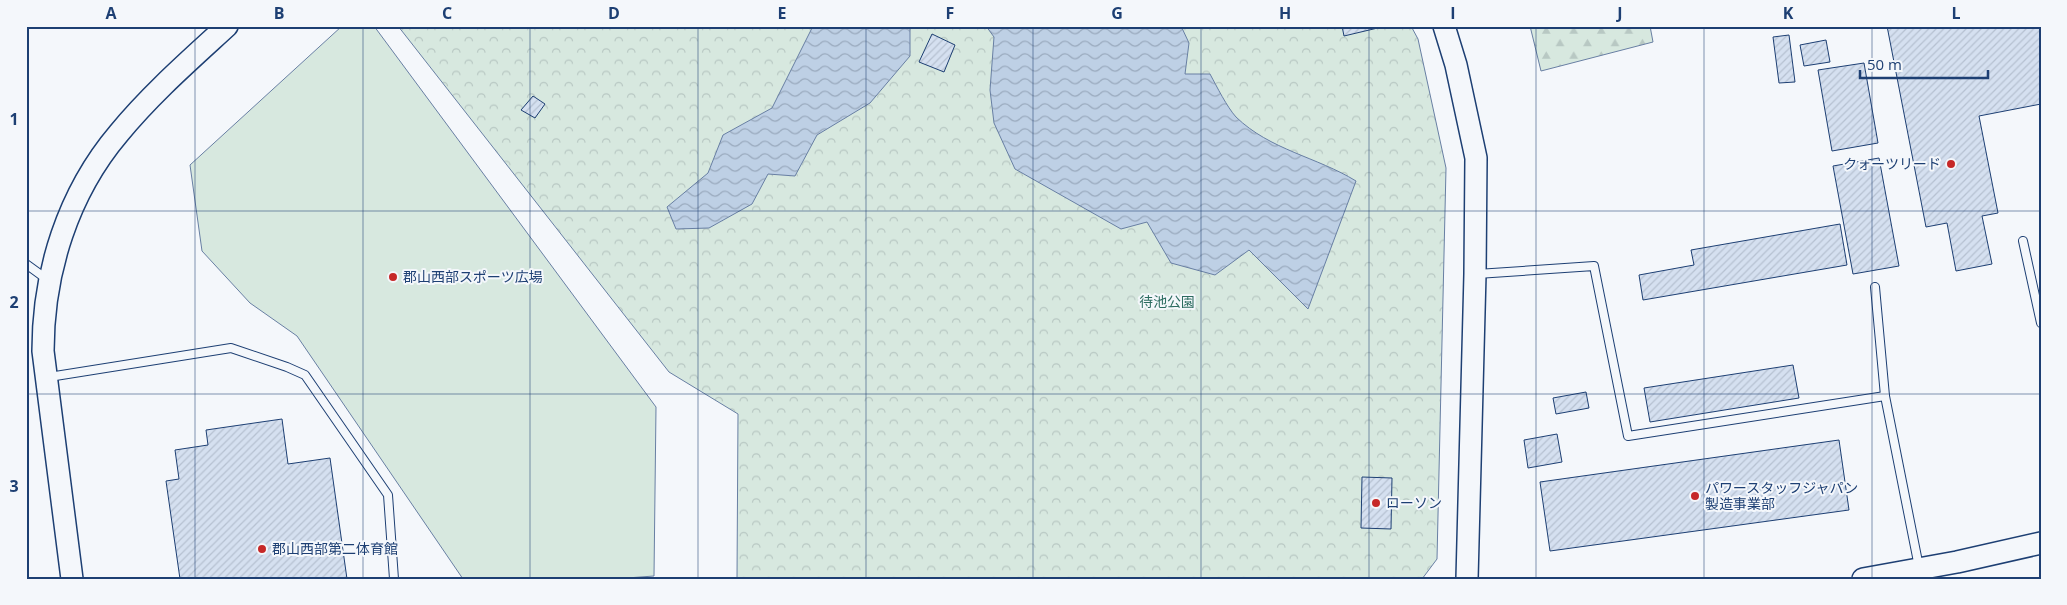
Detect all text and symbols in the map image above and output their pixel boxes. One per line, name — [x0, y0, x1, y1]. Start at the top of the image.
text: A — [105, 2, 117, 24]
text: B — [274, 2, 284, 24]
text: C — [442, 2, 452, 24]
text: D — [608, 2, 620, 24]
text: E — [778, 2, 787, 24]
text: F — [946, 2, 954, 24]
text: G — [1111, 2, 1123, 24]
text: H — [1279, 2, 1291, 24]
text: I — [1450, 2, 1456, 24]
text: J — [1615, 2, 1623, 24]
text: K — [1783, 2, 1794, 24]
text: L — [1951, 2, 1961, 24]
scale bar — [1860, 48, 1987, 80]
text: 50 m — [1867, 54, 1902, 74]
text: 1 — [9, 108, 19, 130]
place label: クォーツリード — [1843, 154, 1941, 173]
marker: クォーツリード — [1945, 158, 1957, 170]
place label: 郡山西部スポーツ広場 — [403, 267, 543, 286]
marker: 郡山西部スポーツ広場 — [387, 271, 399, 283]
text: 2 — [9, 291, 19, 313]
park label: 待池公園 — [1139, 292, 1195, 311]
text: 3 — [9, 475, 19, 497]
place label: パワースタッフジャパン 製造事業部 — [1705, 478, 1858, 513]
marker: パワースタッフジャパン 製造事業部 — [1689, 490, 1701, 502]
place label: ローソン — [1386, 493, 1442, 512]
marker: ローソン — [1370, 497, 1382, 509]
place label: 郡山西部第二体育館 — [272, 539, 398, 558]
marker: 郡山西部第二体育館 — [256, 543, 268, 555]

